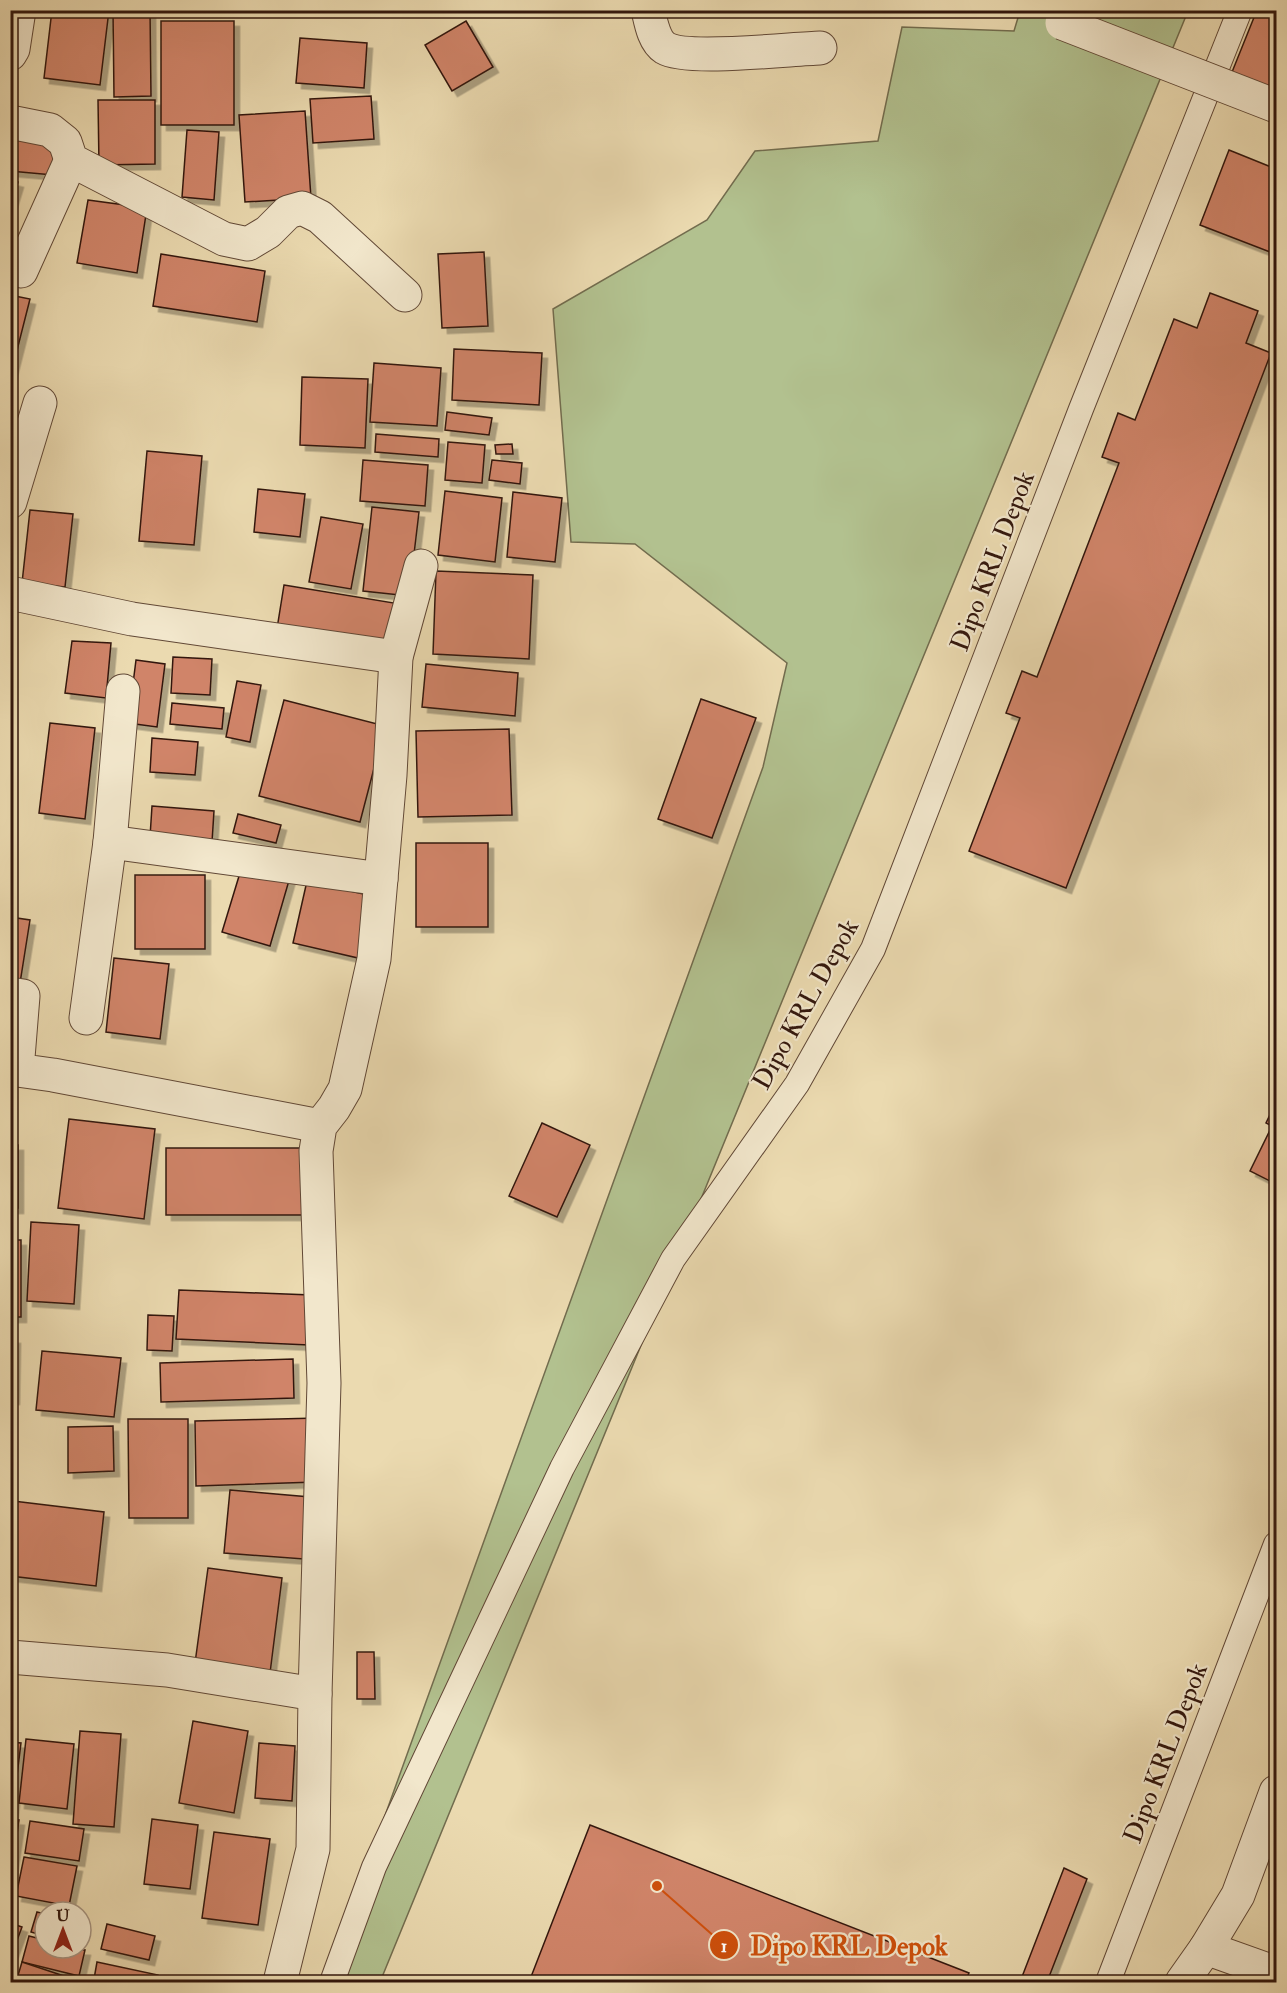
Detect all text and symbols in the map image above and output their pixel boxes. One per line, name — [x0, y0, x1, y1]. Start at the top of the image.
street label: Dipo KRL Depok — [944, 466, 1043, 656]
street label: Dipo KRL Depok — [746, 913, 867, 1096]
street label: Dipo KRL Depok — [1117, 1658, 1216, 1848]
north arrow — [33, 1900, 93, 1960]
text: U — [56, 1906, 70, 1926]
callout: Dipo KRL Depok — [709, 1923, 960, 1968]
text: Dipo KRL Depok — [750, 1930, 949, 1964]
text: 1 — [721, 1935, 727, 1958]

